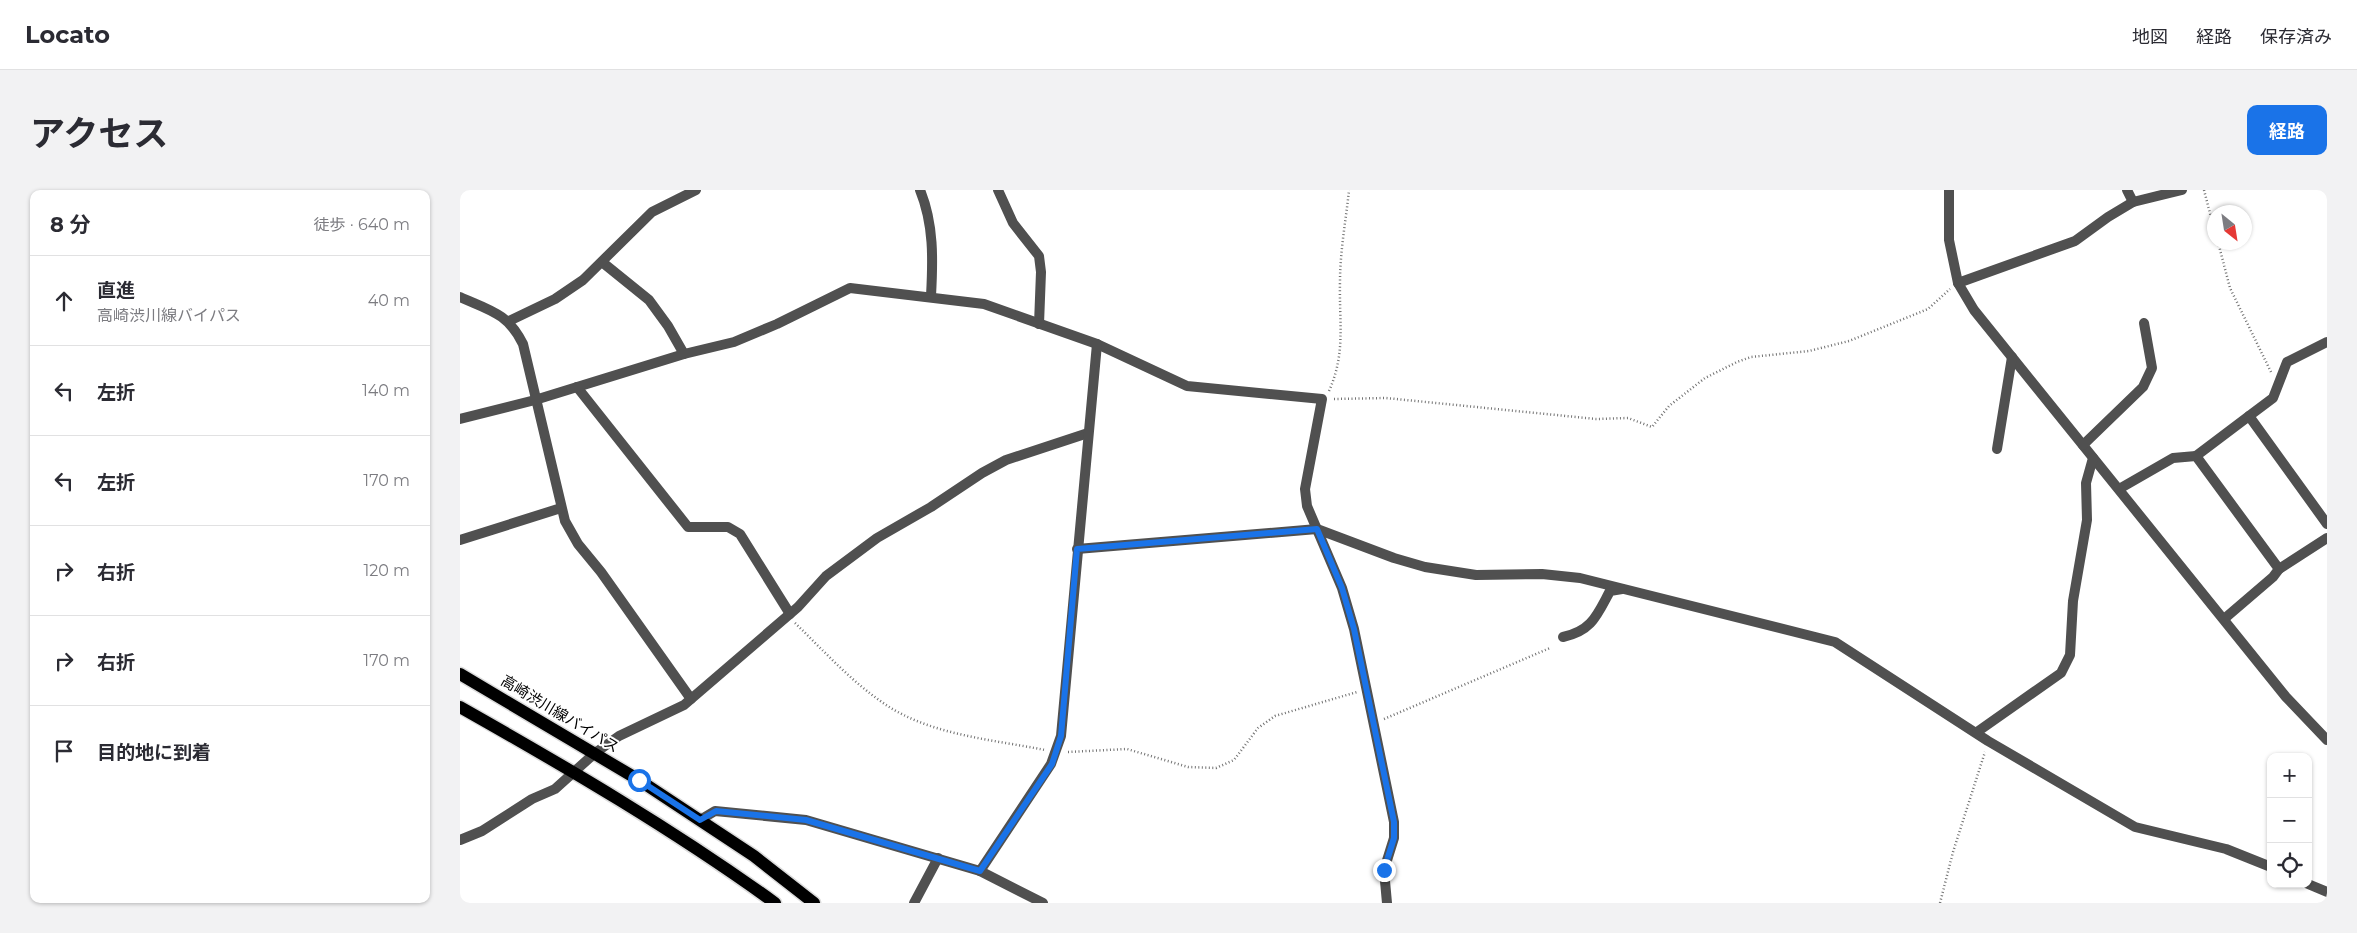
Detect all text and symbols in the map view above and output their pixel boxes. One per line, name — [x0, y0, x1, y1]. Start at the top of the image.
text: Locato — [25, 20, 110, 49]
text: 地図 — [2132, 26, 2168, 48]
text: 経路 — [2196, 26, 2232, 48]
text: 保存済み — [2260, 26, 2332, 48]
button: 経路 — [2247, 105, 2327, 155]
text: アクセス — [30, 112, 168, 155]
north arrow — [2207, 205, 2252, 250]
text: 8 分 — [50, 212, 91, 237]
text: 徒歩 · 640 m — [314, 215, 410, 234]
text: 直進 — [97, 279, 135, 302]
icon: ahead — [50, 287, 78, 315]
text: 40 m — [368, 291, 410, 310]
text: 高崎渋川線バイパス — [97, 306, 241, 325]
icon: left — [50, 377, 78, 405]
text: 左折 — [97, 381, 135, 404]
text: 140 m — [362, 381, 410, 400]
icon: left — [50, 467, 78, 495]
text: 左折 — [97, 471, 135, 494]
text: 170 m — [363, 471, 410, 490]
icon: right — [50, 557, 78, 585]
text: 右折 — [97, 561, 135, 584]
text: 120 m — [363, 561, 410, 580]
icon: right — [50, 647, 78, 675]
text: 右折 — [97, 651, 135, 674]
text: 170 m — [363, 651, 410, 670]
street label: 高崎渋川線バイパス — [498, 671, 623, 756]
icon: arrive — [50, 737, 78, 765]
text: 目的地に到着 — [97, 741, 211, 764]
map controls — [2267, 753, 2312, 888]
button: + — [2267, 753, 2312, 798]
route start — [628, 769, 651, 792]
button: − — [2267, 798, 2312, 843]
button: locate — [2267, 843, 2312, 888]
route end — [1373, 859, 1396, 882]

